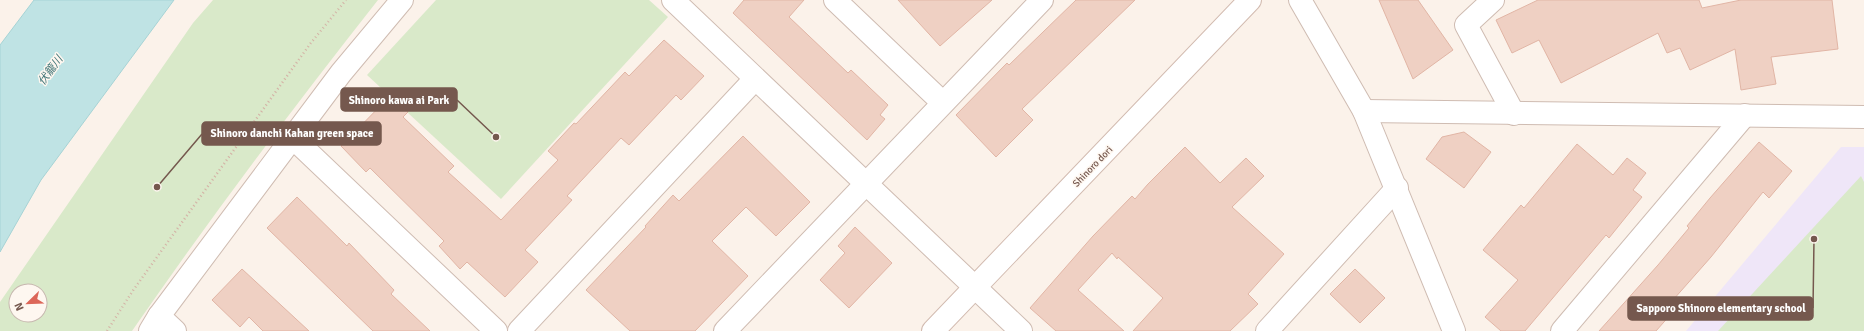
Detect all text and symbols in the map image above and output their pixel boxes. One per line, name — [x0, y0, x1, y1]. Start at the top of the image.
water label: 伏籠川 — [35, 52, 66, 87]
callout: Shinoro kawa ai Park — [341, 88, 457, 111]
text: Shinoro kawa ai Park — [349, 94, 450, 107]
callout: Shinoro danchi Kahan green space — [202, 122, 381, 145]
text: Shinoro danchi Kahan green space — [211, 127, 374, 140]
street label: Shinoro dori — [1070, 144, 1115, 190]
north arrow — [8, 283, 48, 323]
callout: Sapporo Shinoro elementary school — [1628, 297, 1813, 320]
text: N — [12, 301, 27, 313]
text: Sapporo Shinoro elementary school — [1636, 302, 1806, 315]

